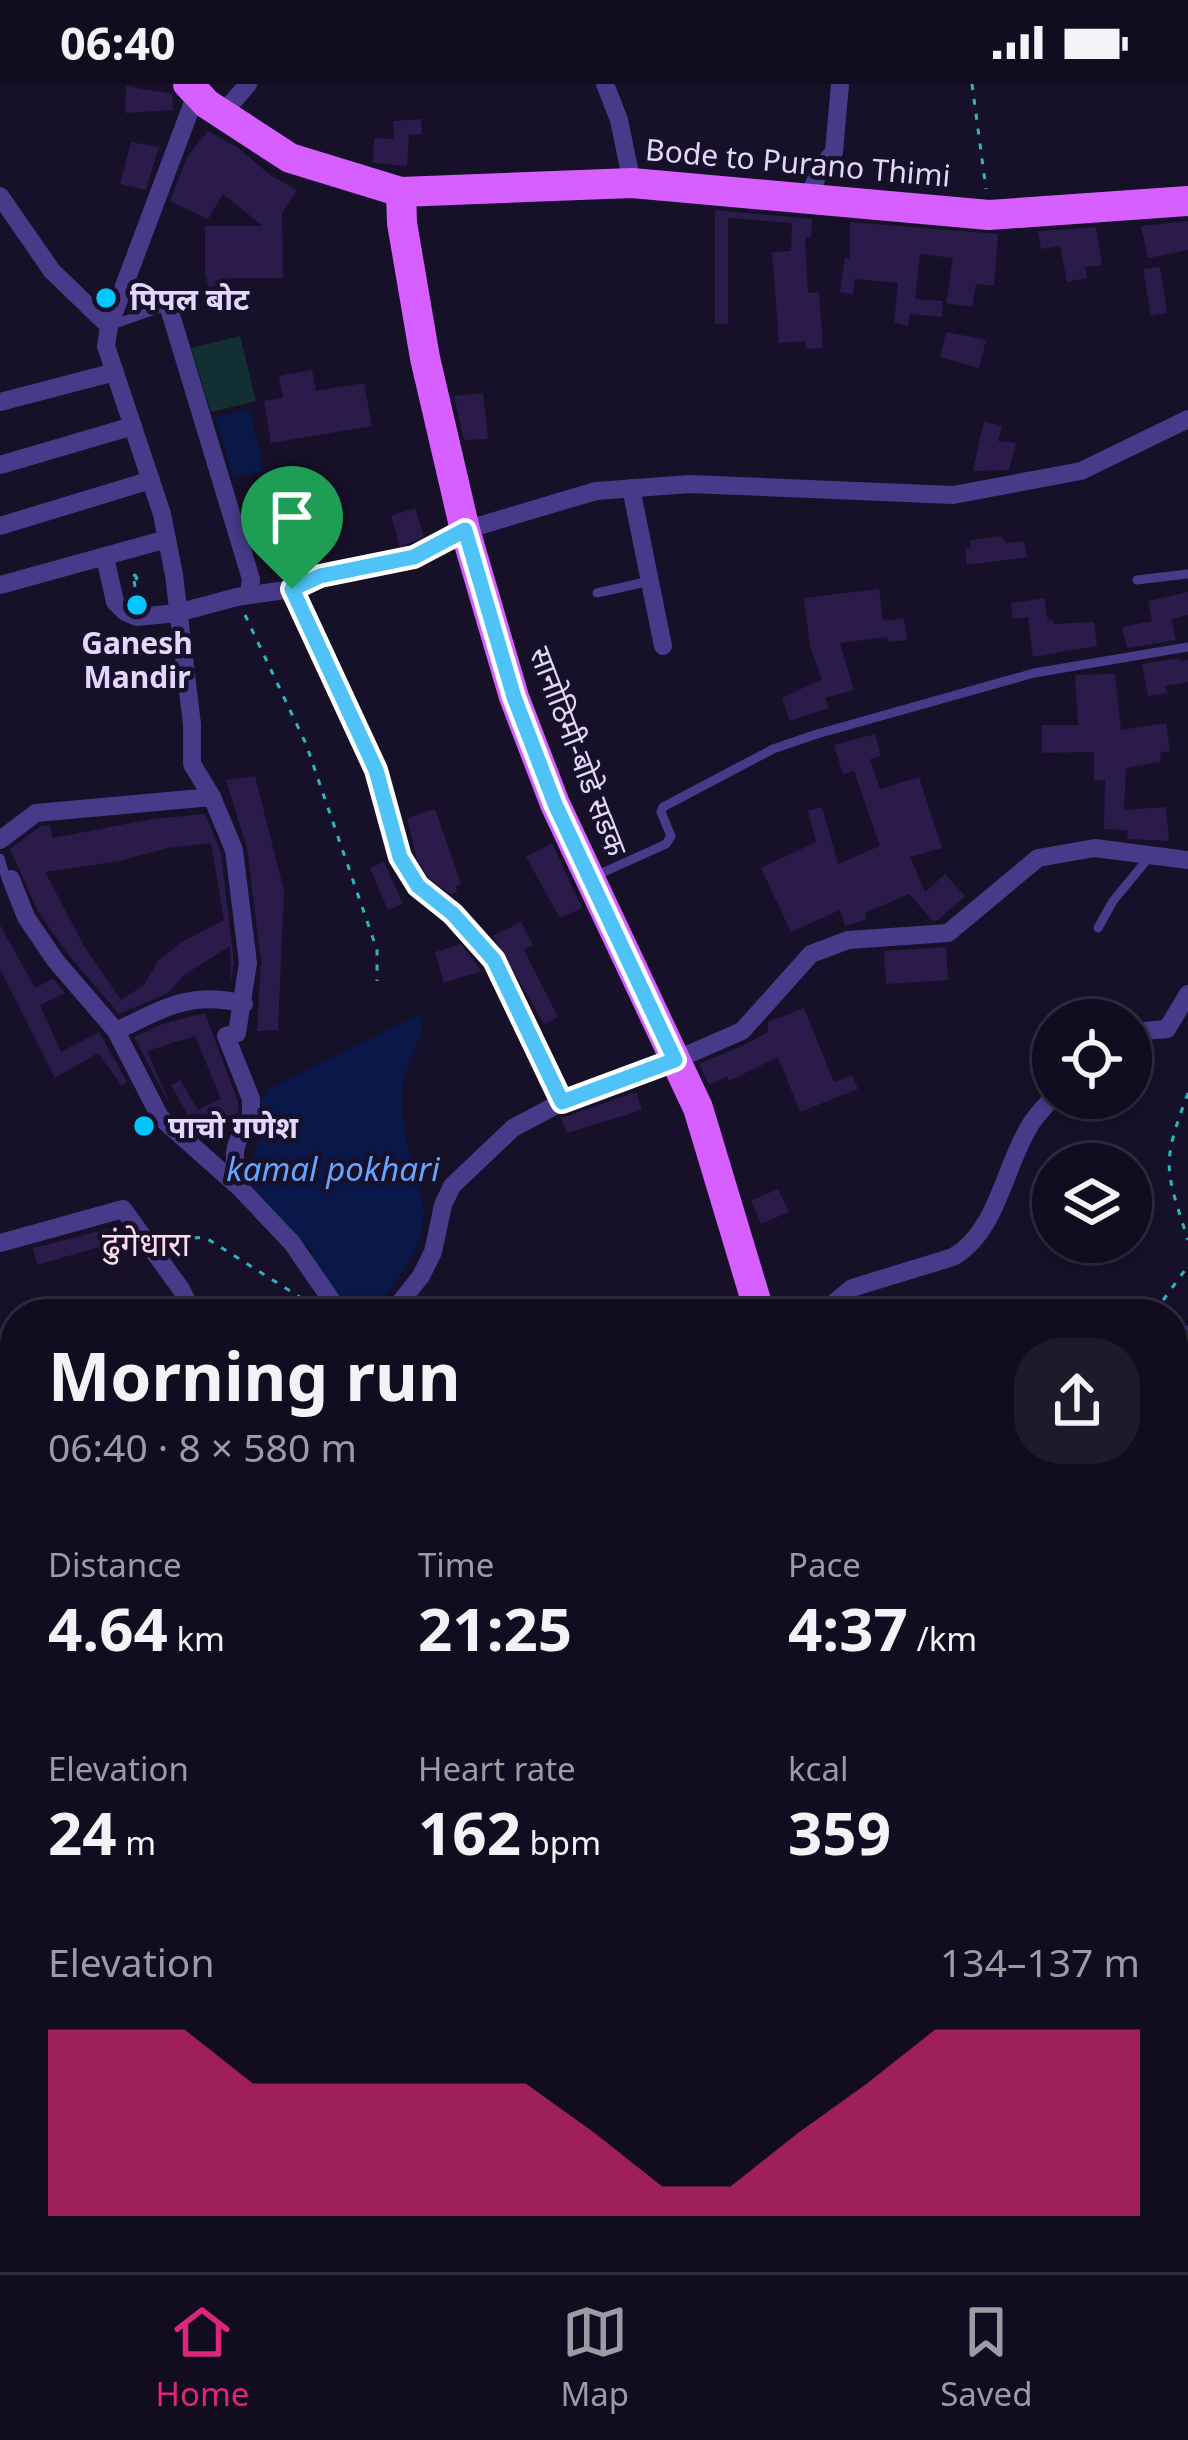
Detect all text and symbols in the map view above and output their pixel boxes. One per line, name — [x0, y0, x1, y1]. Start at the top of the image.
text: 06:40 — [60, 12, 176, 73]
street label: Bode to Purano Thimi — [644, 128, 952, 196]
place label: पिपल बोट — [130, 278, 250, 319]
marker: पिपल बोट — [93, 285, 119, 311]
pin — [241, 466, 343, 589]
icon: arrive — [259, 484, 325, 550]
marker: Ganesh Mandir — [124, 592, 150, 618]
place label: Ganesh Mandir — [81, 622, 193, 697]
street label: सानोठिमी-बोडे सडक — [520, 640, 638, 862]
map controls — [1032, 999, 1152, 1263]
button: locate — [1032, 999, 1152, 1119]
place label: पाचो गणेश — [168, 1106, 299, 1147]
marker: पाचो गणेश — [131, 1113, 157, 1139]
button: layers — [1032, 1143, 1152, 1263]
water label: kamal pokhari — [226, 1146, 440, 1191]
district label: ढुंगेधारा — [102, 1221, 191, 1266]
text: Morning run — [48, 1330, 461, 1420]
button: share — [1014, 1338, 1140, 1464]
text: 06:40 · 8 × 580 m — [48, 1420, 357, 1473]
text: Distance — [48, 1542, 182, 1587]
text: Time — [418, 1542, 494, 1587]
text: Pace — [788, 1542, 861, 1587]
text: 4.64 — [48, 1587, 168, 1669]
text: 21:25 — [418, 1587, 572, 1669]
text: 4:37 — [788, 1587, 908, 1669]
text: km — [168, 1616, 225, 1661]
text: /km — [908, 1616, 977, 1661]
text: Elevation — [48, 1746, 189, 1791]
text: Heart rate — [418, 1746, 576, 1791]
text: kcal — [788, 1746, 849, 1791]
text: 24 — [48, 1791, 117, 1873]
text: 162 — [418, 1791, 521, 1873]
text: 359 — [788, 1791, 891, 1873]
text: m — [117, 1820, 156, 1865]
text: bpm — [521, 1820, 601, 1865]
text: Elevation — [48, 1935, 215, 1988]
text: 134–137 m — [940, 1935, 1140, 1988]
tab: Home — [156, 2299, 249, 2416]
tab: Map — [560, 2299, 629, 2416]
tab: Saved — [940, 2299, 1032, 2416]

